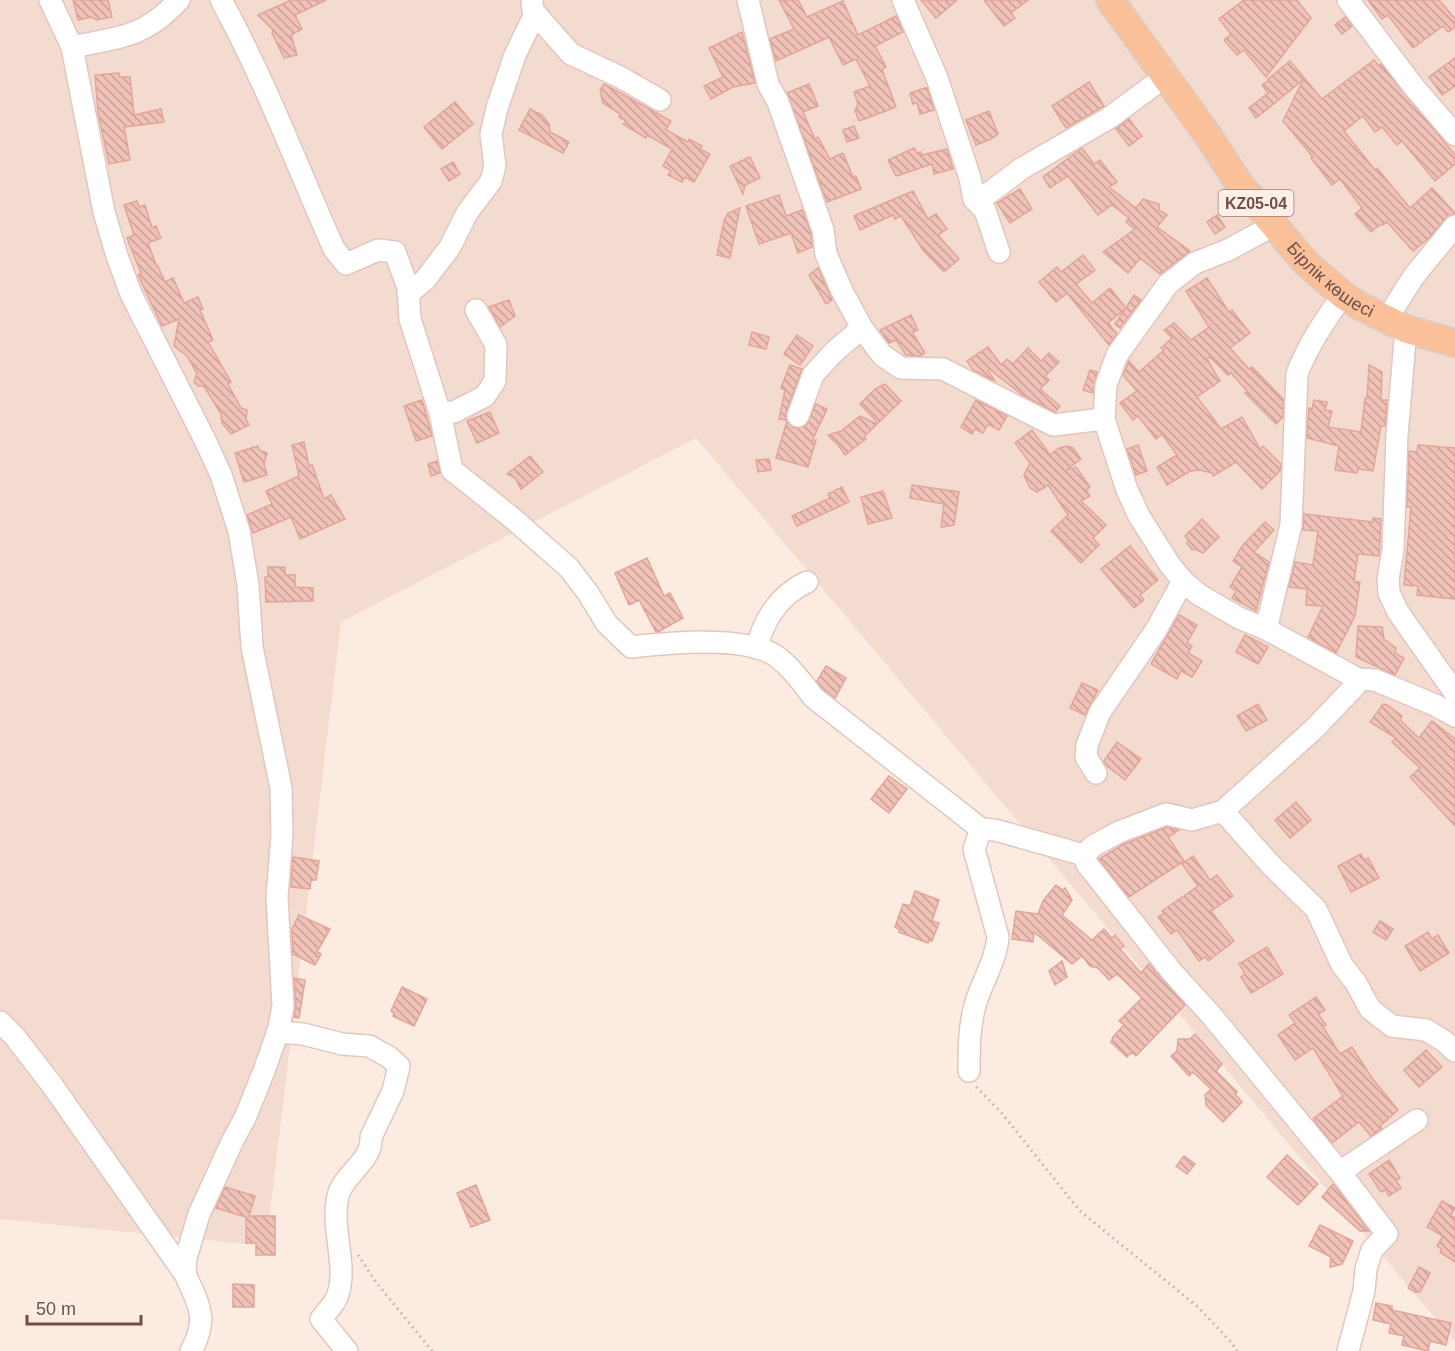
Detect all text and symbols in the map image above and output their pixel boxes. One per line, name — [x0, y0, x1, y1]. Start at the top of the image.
road number: KZ05-04 — [1218, 190, 1294, 216]
street label: Бірлік көшесі — [1283, 238, 1377, 321]
scale bar — [27, 1288, 141, 1326]
text: 50 m — [36, 1299, 76, 1319]

